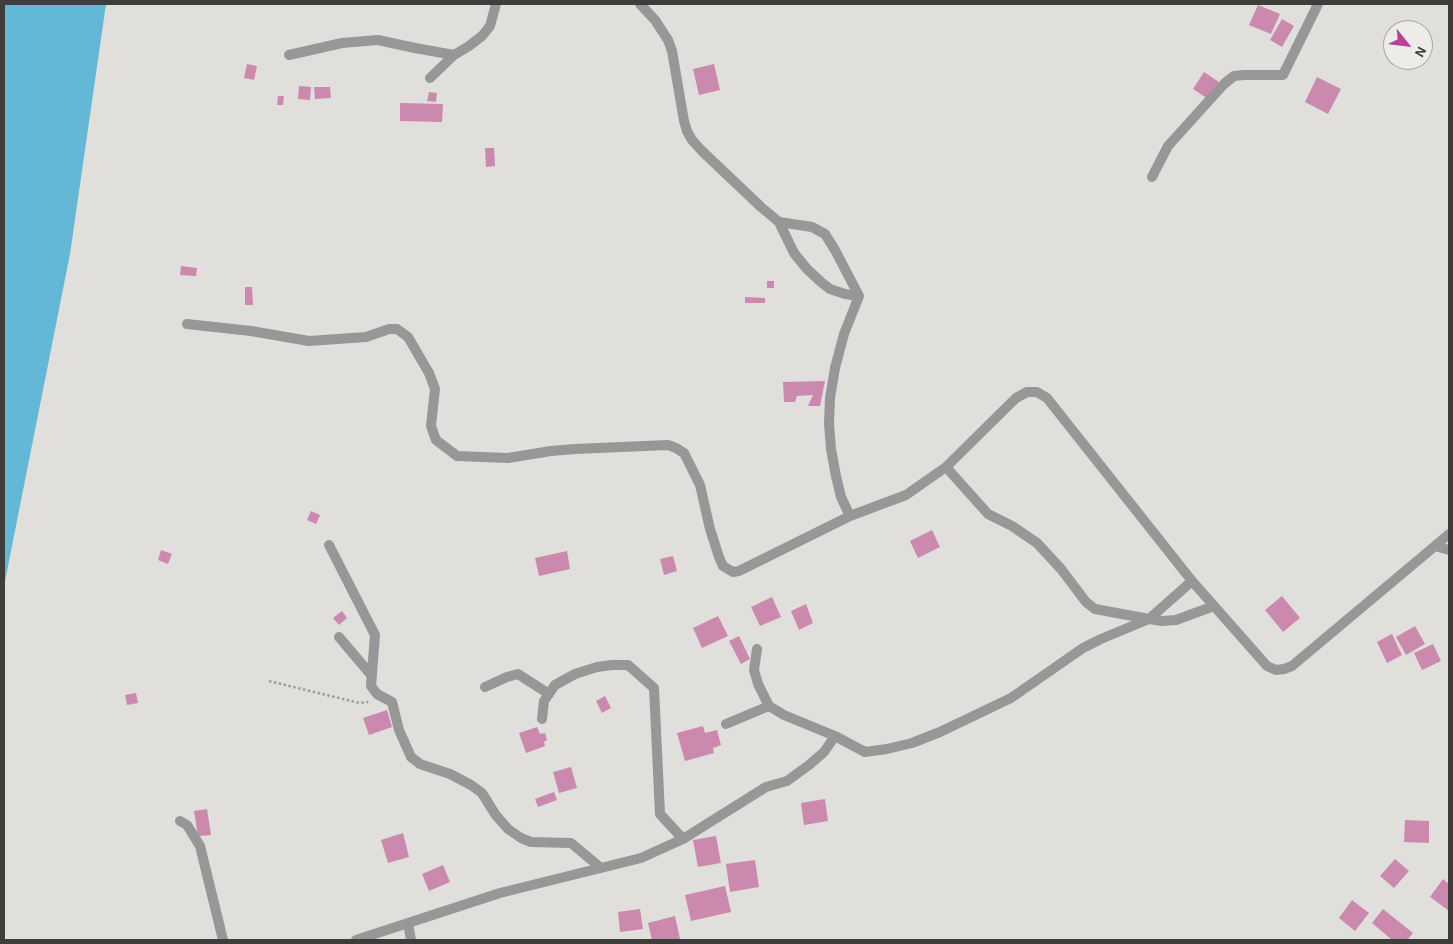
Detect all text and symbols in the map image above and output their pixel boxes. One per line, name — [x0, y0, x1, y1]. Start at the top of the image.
north arrow — [1383, 20, 1433, 70]
text: N — [1412, 44, 1429, 59]

